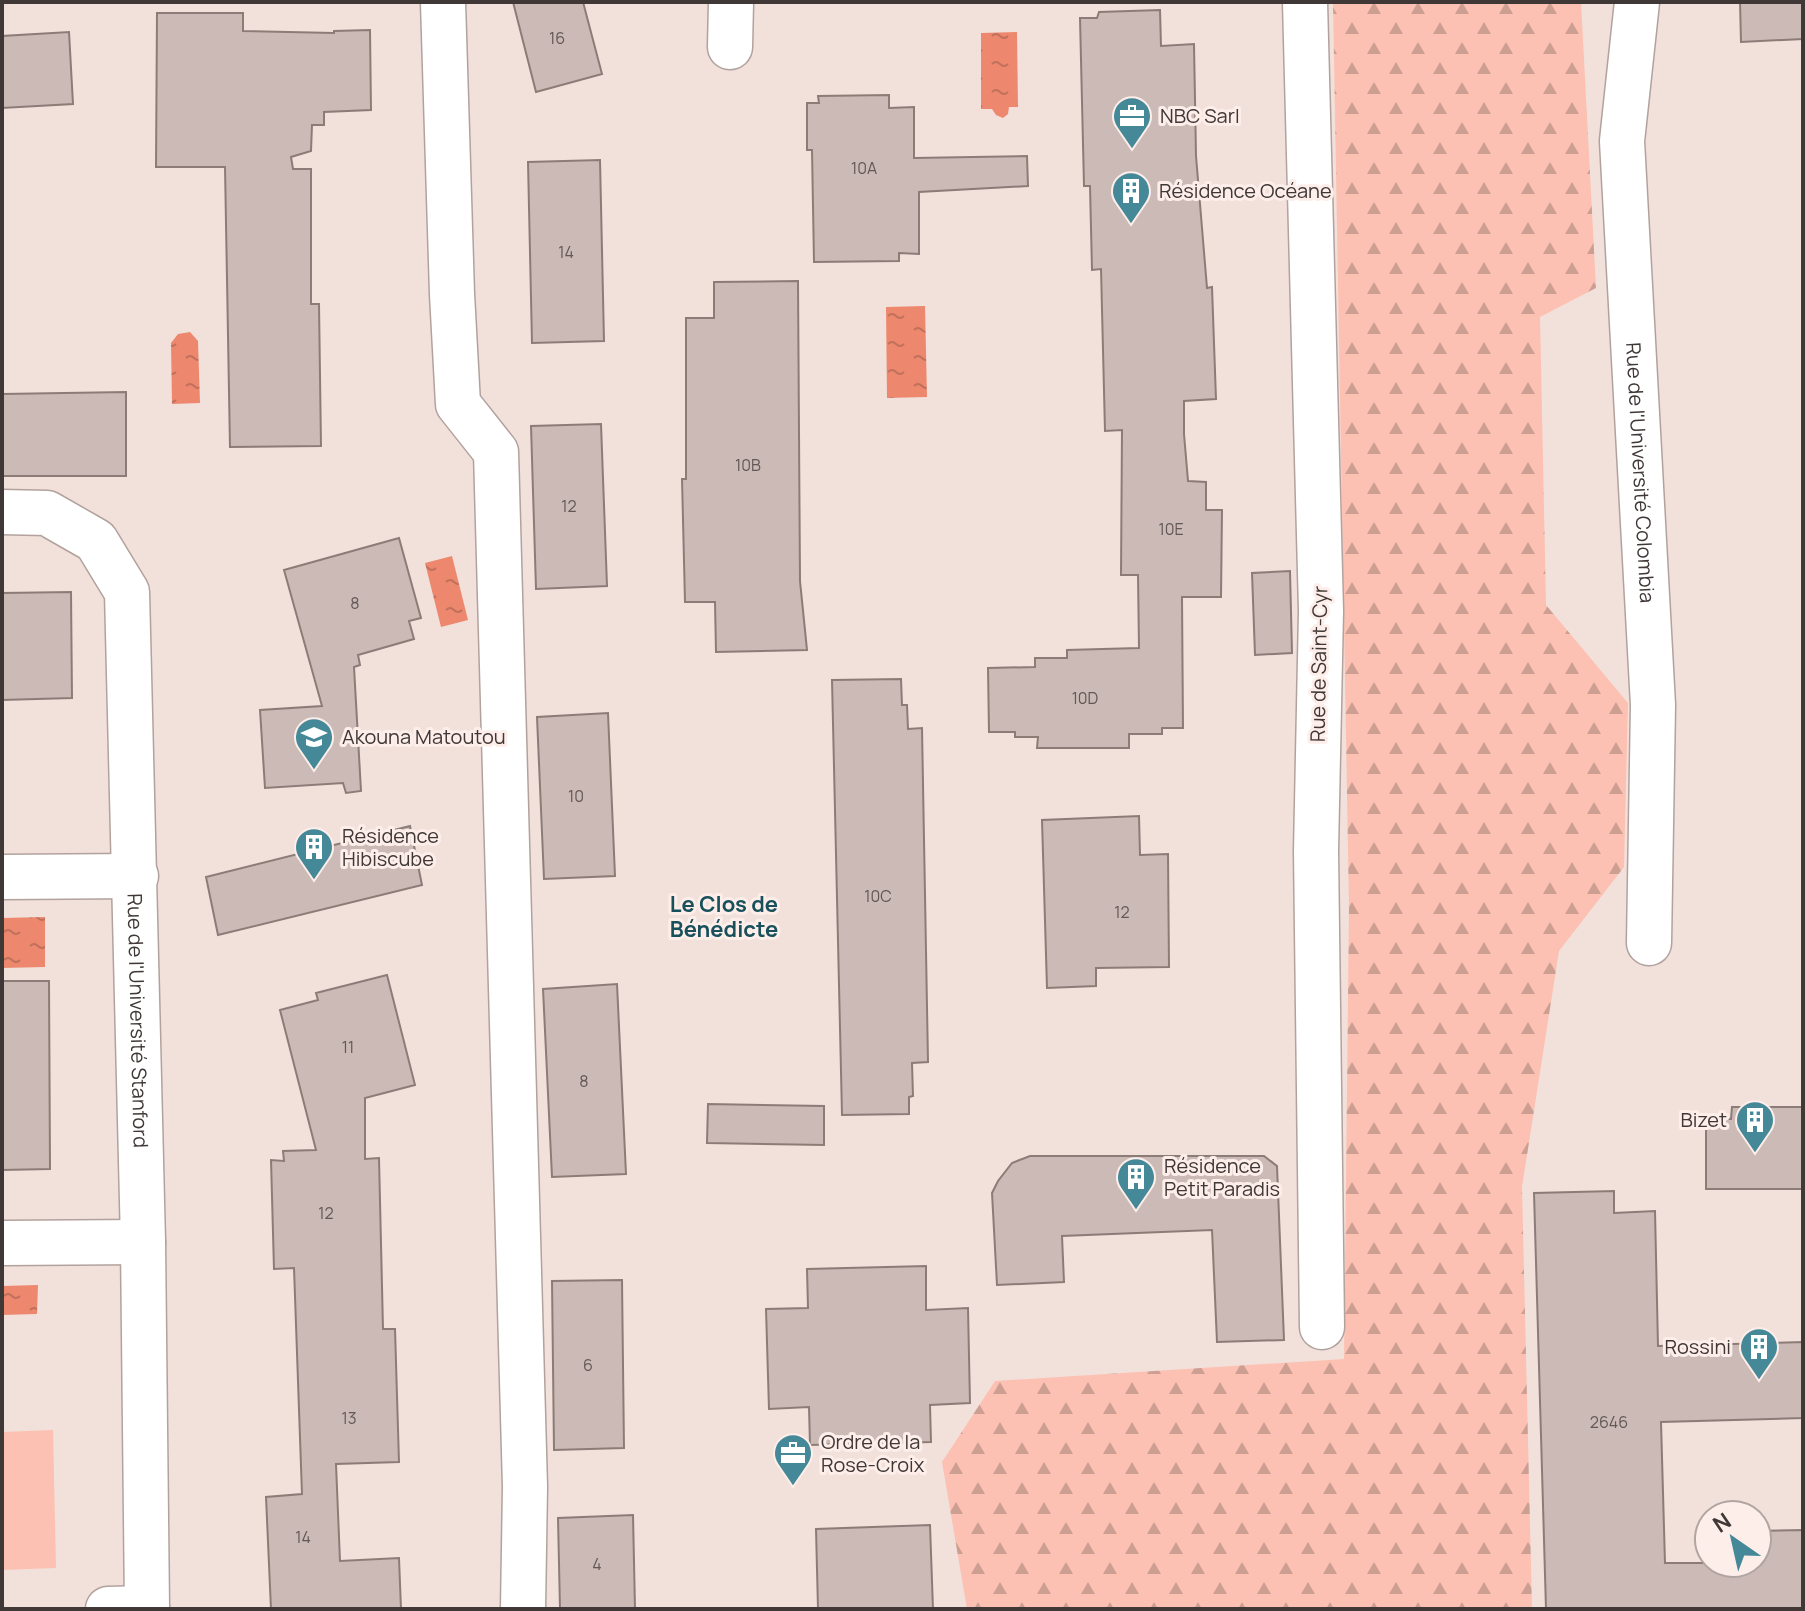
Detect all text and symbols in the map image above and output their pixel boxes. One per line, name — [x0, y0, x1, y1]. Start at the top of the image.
house number: 16 — [549, 27, 565, 49]
office icon: NBC Sarl — [1111, 95, 1153, 150]
place label: NBC Sarl — [1160, 102, 1240, 129]
house number: 10A — [851, 157, 877, 179]
building icon: Résidence Océane — [1110, 170, 1152, 225]
place label: Résidence Océane — [1159, 177, 1332, 204]
house number: 14 — [558, 241, 574, 263]
street label: Rue de l'Université Colombia — [1620, 342, 1661, 604]
house number: 10B — [735, 454, 761, 476]
house number: 12 — [561, 495, 577, 517]
house number: 10E — [1158, 518, 1184, 540]
street label: Rue de Saint-Cyr — [1304, 586, 1333, 742]
house number: 8 — [350, 592, 360, 614]
house number: 10D — [1072, 687, 1099, 709]
school or university icon: Akouna Matoutou — [293, 716, 335, 771]
place label: Akouna Matoutou — [342, 723, 506, 750]
house number: 10 — [568, 785, 584, 807]
place label: Résidence Hibiscube — [342, 822, 439, 872]
building icon: Résidence Hibiscube — [293, 826, 335, 881]
house number: 10C — [864, 885, 892, 907]
district label: Le Clos de Bénédicte — [670, 889, 778, 944]
street label: Rue de l'Université Stanford — [121, 893, 155, 1148]
house number: 12 — [1114, 901, 1130, 923]
house number: 11 — [342, 1036, 354, 1058]
house number: 8 — [579, 1070, 589, 1092]
building icon: Bizet — [1734, 1099, 1776, 1154]
place label: Bizet — [1681, 1106, 1727, 1133]
place label: Résidence Petit Paradis — [1164, 1152, 1280, 1202]
building icon: Résidence Petit Paradis — [1115, 1156, 1157, 1211]
house number: 12 — [318, 1202, 334, 1224]
building icon: Rossini — [1738, 1326, 1780, 1381]
place label: Rossini — [1664, 1333, 1731, 1360]
house number: 6 — [583, 1354, 593, 1376]
house number: 13 — [341, 1407, 357, 1429]
house number: 2646 — [1590, 1411, 1628, 1433]
place label: Ordre de la Rose-Croix — [821, 1428, 925, 1478]
office icon: Ordre de la Rose-Croix — [772, 1432, 814, 1487]
north arrow — [1693, 1499, 1773, 1579]
text: N — [1707, 1506, 1737, 1539]
house number: 14 — [295, 1526, 311, 1548]
house number: 4 — [592, 1553, 602, 1575]

